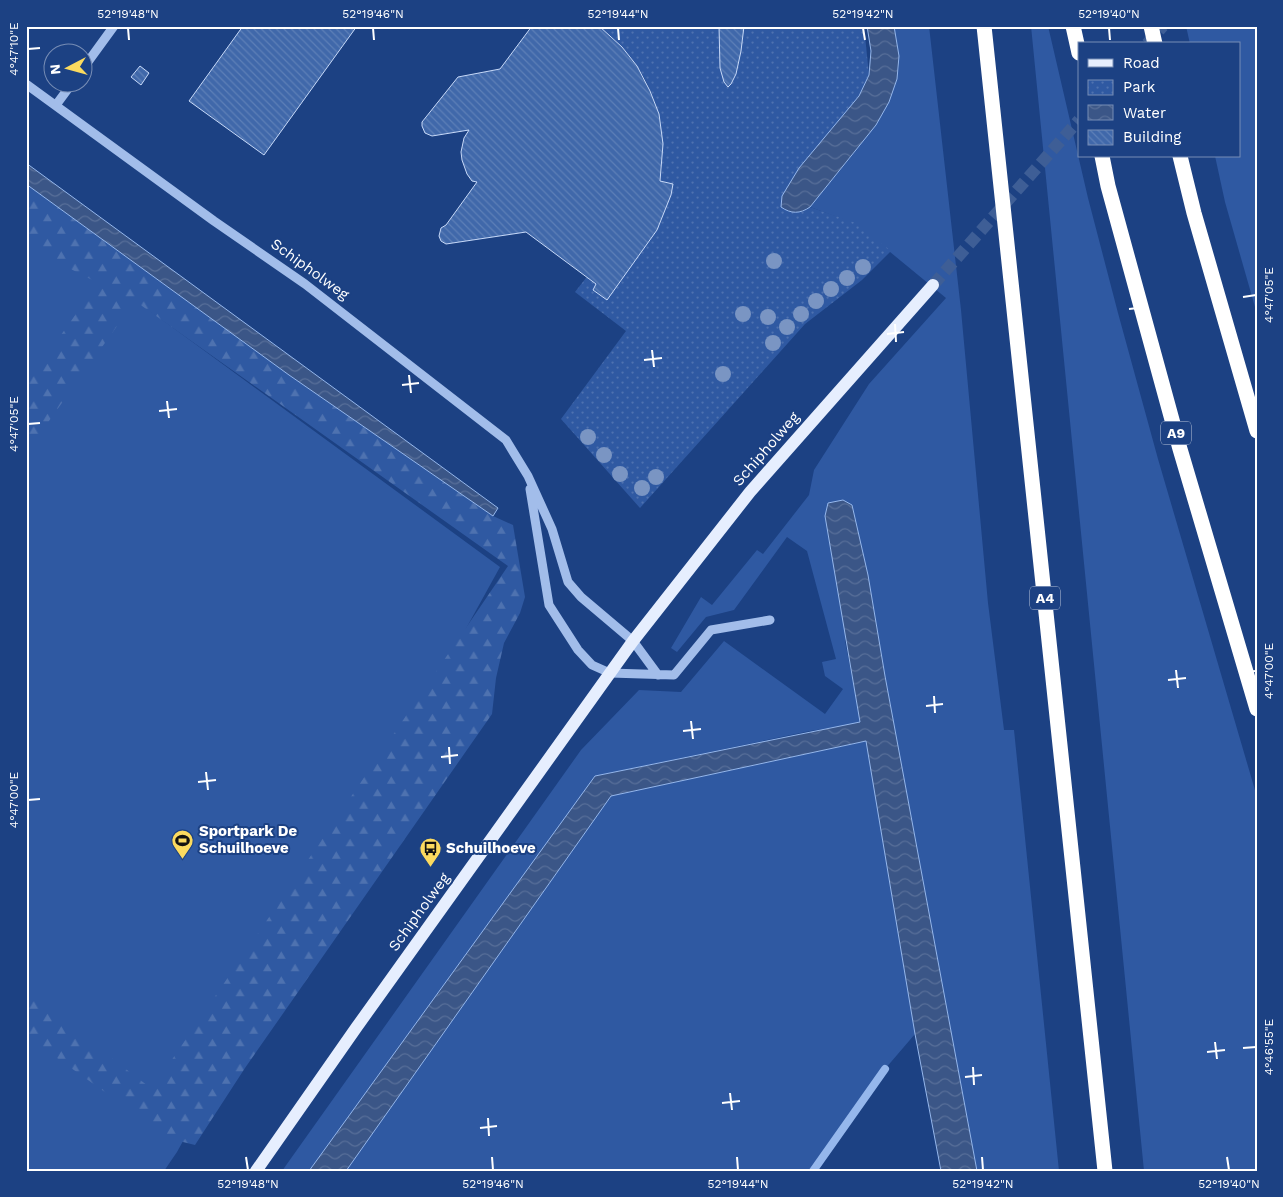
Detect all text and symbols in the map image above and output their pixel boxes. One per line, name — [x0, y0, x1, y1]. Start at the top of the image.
text: 52°19'48"N — [97, 7, 159, 21]
text: 52°19'46"N — [342, 7, 404, 21]
text: 52°19'44"N — [587, 7, 649, 21]
text: 52°19'42"N — [832, 7, 894, 21]
text: 52°19'40"N — [1078, 7, 1140, 21]
text: 4°47'10"E — [7, 22, 21, 76]
north arrow — [42, 42, 92, 92]
legend — [1078, 42, 1240, 158]
text: Road — [1123, 54, 1160, 72]
text: N — [47, 63, 64, 75]
text: Park — [1123, 78, 1156, 96]
text: Water — [1123, 104, 1166, 122]
text: Building — [1123, 128, 1181, 146]
street label: Schipholweg — [267, 235, 353, 303]
text: 4°47'05"E — [1262, 267, 1276, 323]
text: 4°47'05"E — [7, 396, 21, 452]
street label: Schipholweg — [729, 408, 803, 490]
road number: A9 — [1161, 422, 1191, 444]
road number: A4 — [1030, 586, 1060, 610]
text: 4°47'00"E — [1262, 643, 1276, 699]
text: 4°47'00"E — [7, 772, 21, 828]
place label: Sportpark De Schuilhoeve — [199, 822, 297, 857]
sports icon: Sportpark De Schuilhoeve — [171, 828, 195, 859]
bus stop icon: Schuilhoeve — [418, 836, 442, 867]
place label: Schuilhoeve — [446, 839, 536, 857]
street label: Schipholweg — [385, 869, 453, 955]
text: 4°46'55"E — [1262, 1018, 1276, 1075]
text: 52°19'48"N — [217, 1177, 279, 1191]
text: 52°19'46"N — [462, 1177, 524, 1191]
text: 52°19'44"N — [707, 1177, 769, 1191]
text: 52°19'42"N — [952, 1177, 1014, 1191]
text: 52°19'40"N — [1198, 1177, 1260, 1191]

